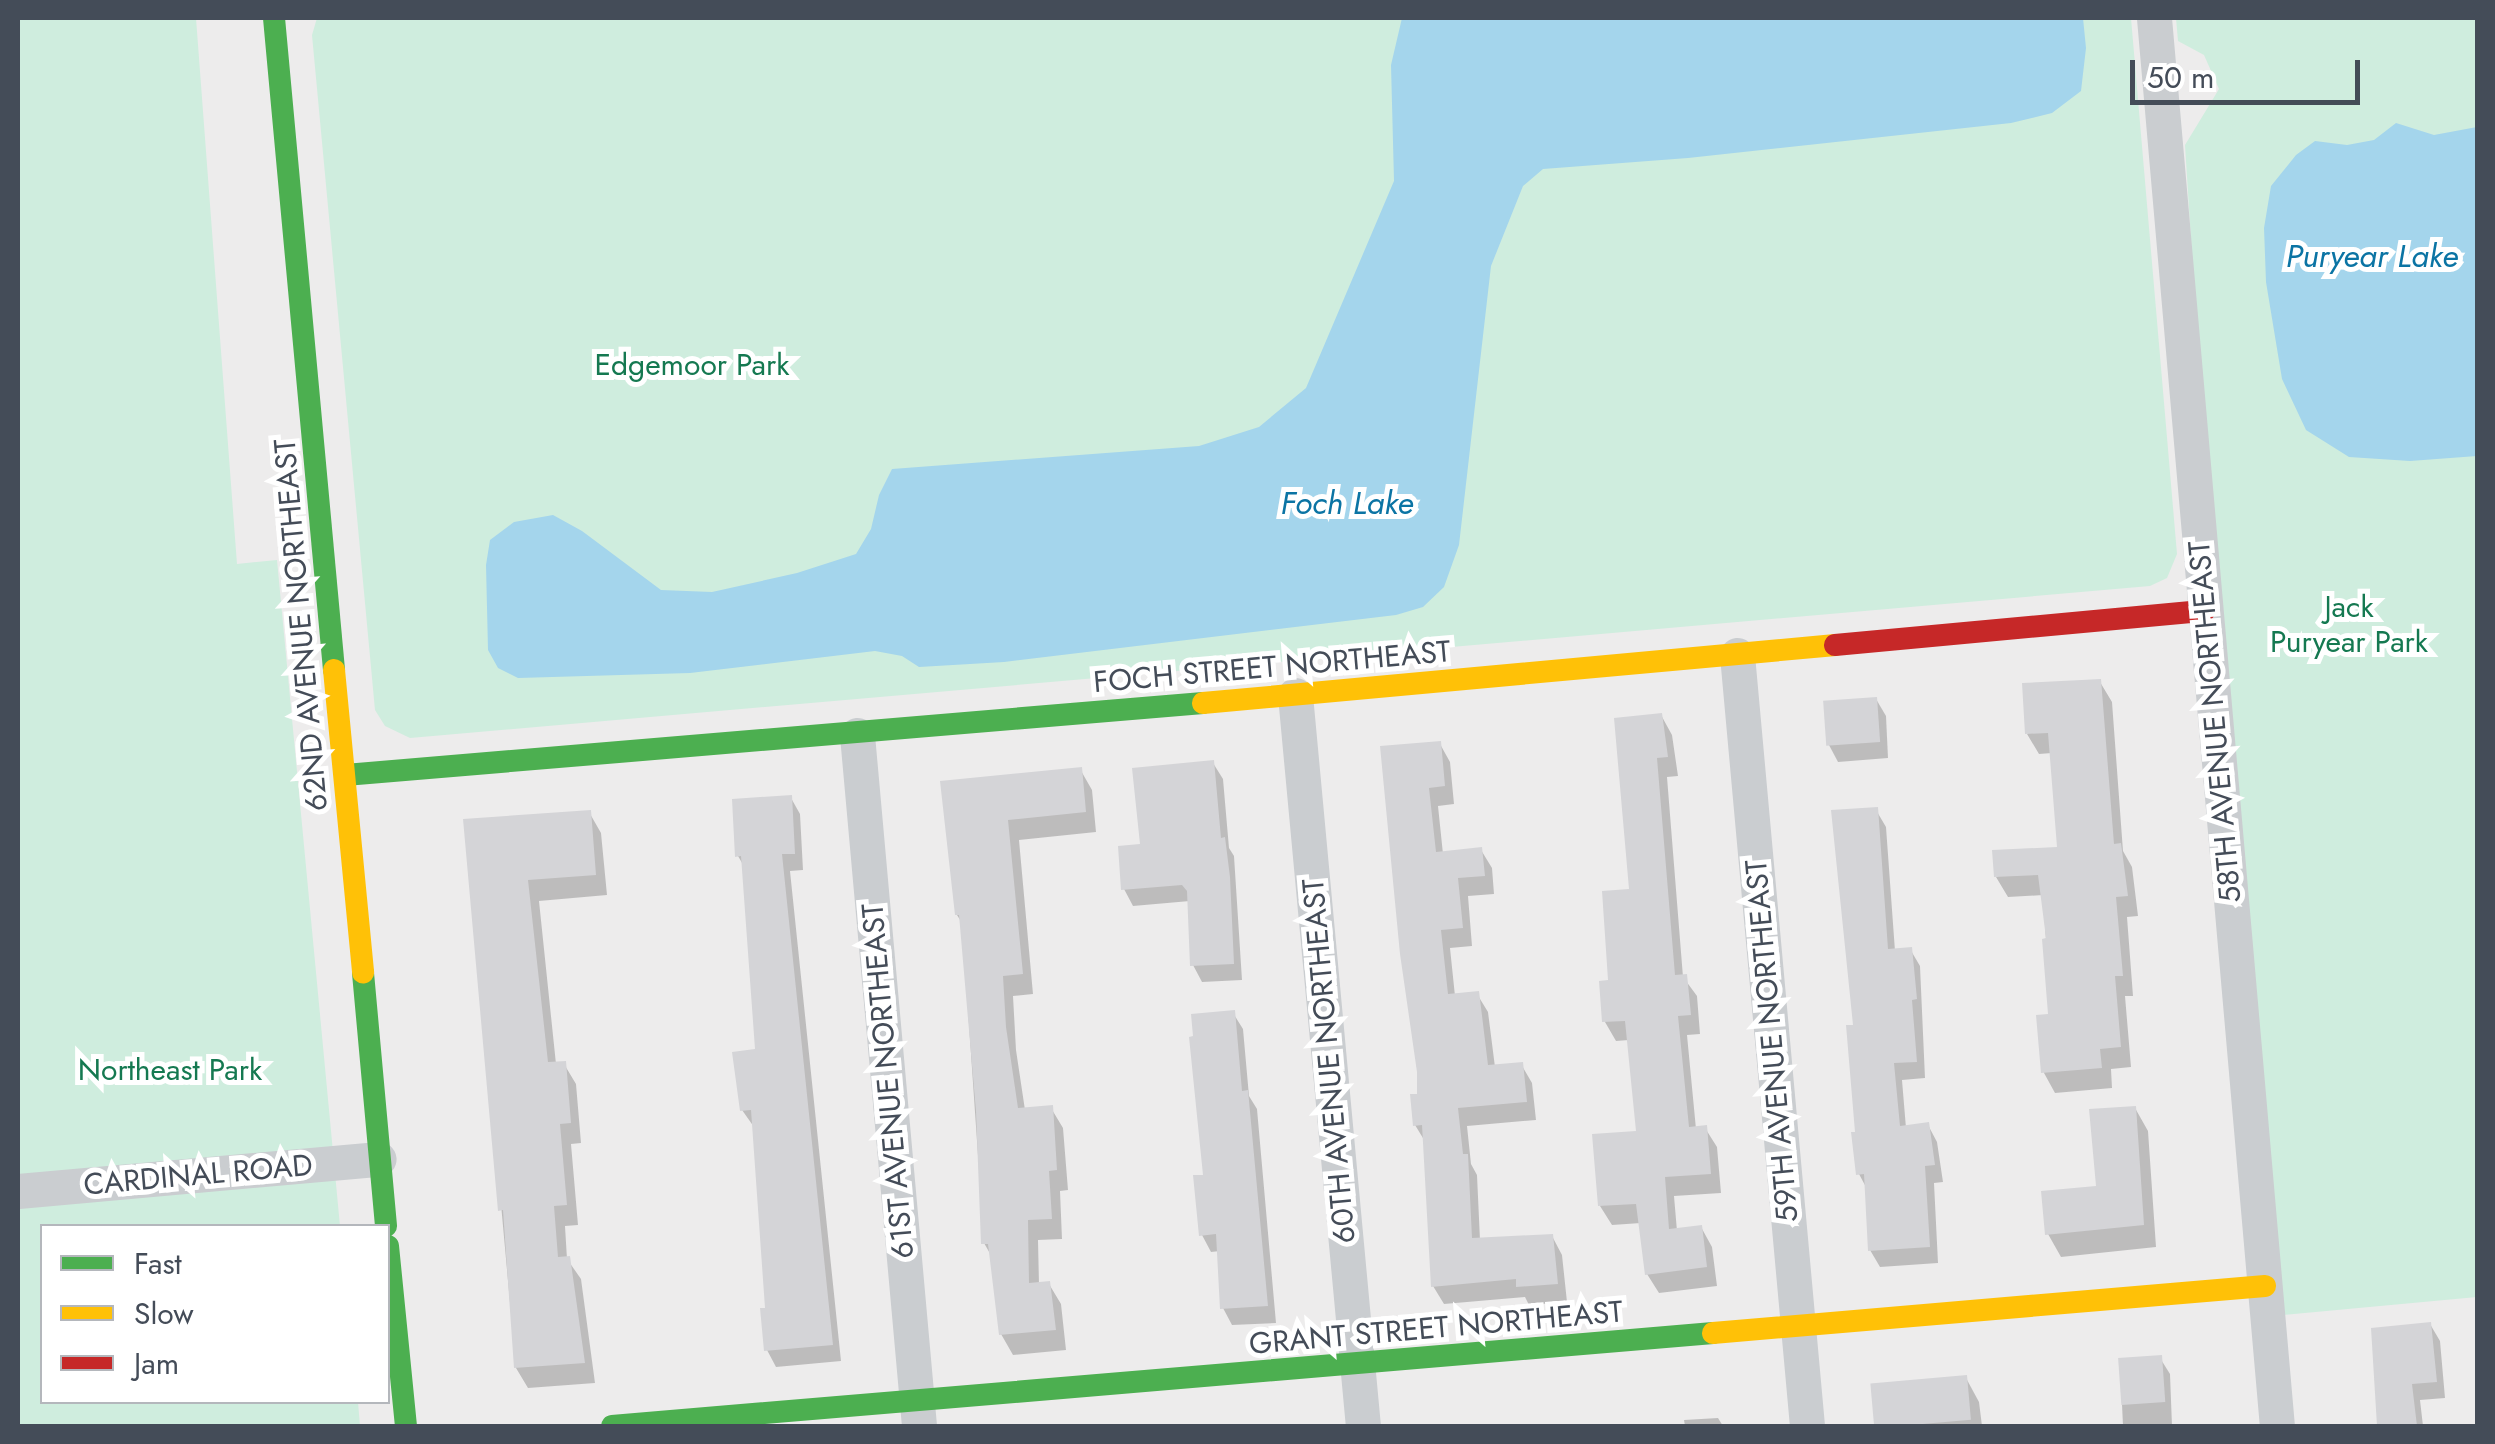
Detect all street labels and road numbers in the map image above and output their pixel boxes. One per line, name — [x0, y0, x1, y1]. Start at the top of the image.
street label: 62ND AVENUE NORTHEAST — [267, 437, 335, 813]
street label: 58TH AVENUE NORTHEAST — [2181, 539, 2249, 905]
street label: FOCH STREET NORTHEAST — [1092, 633, 1452, 701]
street label: 59TH AVENUE NORTHEAST — [1738, 858, 1806, 1224]
street label: 60TH AVENUE NORTHEAST — [1295, 877, 1363, 1245]
street label: 61ST AVENUE NORTHEAST — [855, 902, 921, 1260]
street label: CARDINAL ROAD — [82, 1147, 314, 1203]
street label: GRANT STREET NORTHEAST — [1248, 1294, 1624, 1362]

